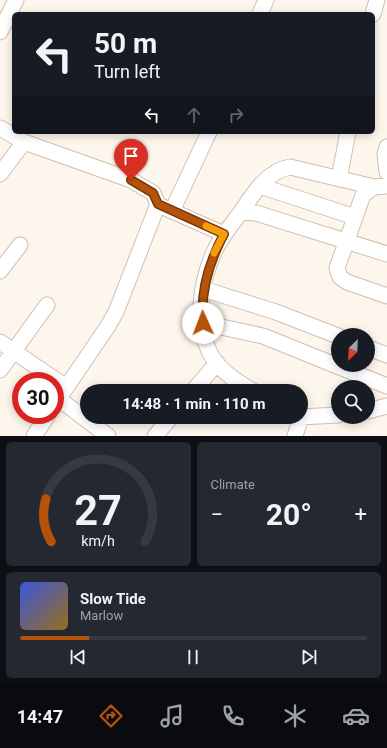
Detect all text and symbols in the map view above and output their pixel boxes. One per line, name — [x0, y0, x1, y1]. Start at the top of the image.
text: 50 m — [94, 27, 157, 60]
icon: left — [28, 28, 80, 80]
text: Turn left — [94, 61, 160, 82]
icon: left — [141, 104, 163, 126]
icon: ahead — [183, 104, 205, 126]
icon: right — [225, 104, 247, 126]
pin — [114, 139, 148, 180]
icon: arrive — [120, 145, 142, 167]
position arrow — [182, 302, 224, 344]
north arrow — [331, 328, 375, 372]
map controls — [331, 328, 375, 424]
speed limit sign: 30 — [12, 372, 64, 424]
button: search — [331, 380, 375, 424]
text: 14:48 · 1 min · 110 m — [123, 395, 265, 413]
text: Climate — [211, 477, 255, 492]
text: 27 — [74, 486, 122, 535]
text: 20° — [266, 497, 312, 532]
text: − — [211, 502, 223, 527]
text: + — [355, 502, 367, 527]
text: km/h — [81, 533, 115, 549]
text: Slow Tide — [80, 590, 146, 608]
text: Marlow — [80, 608, 123, 623]
icon: previous — [67, 646, 89, 668]
icon: pause — [182, 646, 204, 668]
icon: next — [298, 646, 320, 668]
icon: directions — [97, 702, 125, 730]
icon: music — [158, 702, 186, 730]
icon: phone — [219, 702, 247, 730]
icon: climate — [281, 702, 309, 730]
icon: car — [342, 702, 370, 730]
text: 14:47 — [17, 706, 63, 727]

